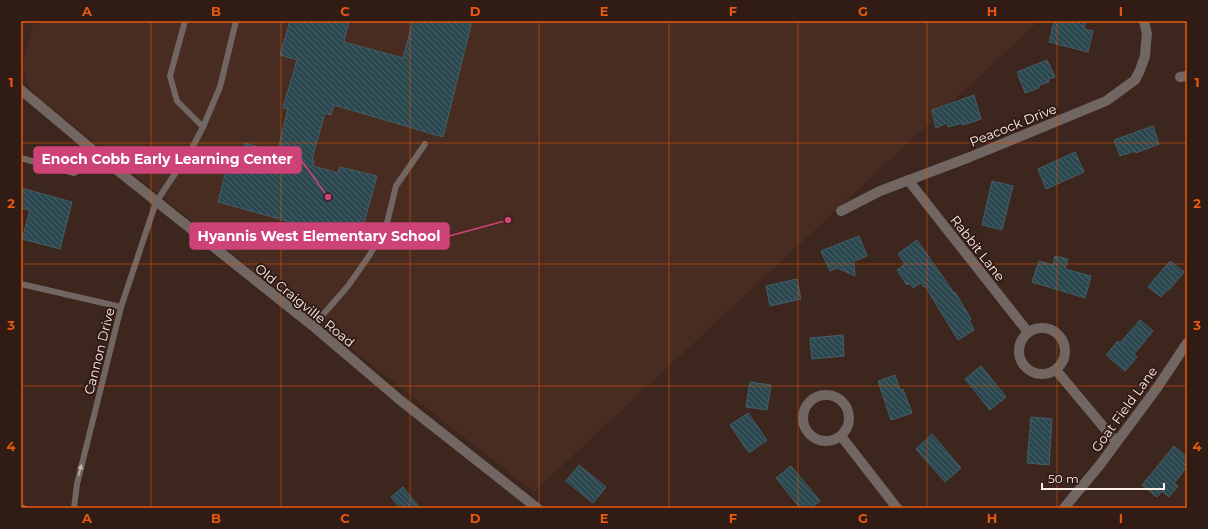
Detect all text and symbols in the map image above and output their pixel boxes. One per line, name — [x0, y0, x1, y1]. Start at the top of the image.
text: A — [81, 3, 93, 19]
text: B — [211, 3, 221, 19]
text: C — [340, 3, 350, 19]
text: D — [470, 3, 481, 19]
text: E — [600, 3, 609, 19]
text: F — [729, 3, 737, 19]
text: G — [858, 3, 868, 19]
text: H — [987, 3, 997, 19]
text: I — [1119, 3, 1123, 19]
text: 1 — [8, 74, 14, 90]
text: 1 — [1194, 74, 1200, 90]
street label: Peacock Drive — [967, 100, 1059, 150]
callout: Enoch Cobb Early Learning Center — [34, 147, 301, 173]
text: Enoch Cobb Early Learning Center — [41, 150, 293, 168]
text: 2 — [7, 195, 15, 211]
text: 2 — [1193, 195, 1201, 211]
street label: Rabbit Lane — [947, 212, 1009, 284]
callout: Hyannis West Elementary School — [190, 223, 449, 249]
text: Hyannis West Elementary School — [198, 227, 440, 245]
street label: Old Craigville Road — [252, 260, 358, 350]
street label: Cannon Drive — [81, 306, 118, 396]
text: 3 — [6, 317, 15, 333]
text: 3 — [1192, 317, 1201, 333]
street label: Goat Field Lane — [1088, 363, 1160, 455]
text: 4 — [7, 438, 16, 454]
text: 4 — [1193, 438, 1202, 454]
one-way arrow — [78, 463, 84, 476]
scale bar — [1042, 465, 1164, 491]
text: 50 m — [1048, 471, 1079, 486]
text: A — [81, 510, 93, 526]
text: B — [211, 510, 221, 526]
text: C — [340, 510, 350, 526]
text: D — [470, 510, 481, 526]
text: E — [600, 510, 609, 526]
text: F — [729, 510, 737, 526]
text: G — [858, 510, 868, 526]
text: H — [987, 510, 997, 526]
text: I — [1119, 510, 1123, 526]

